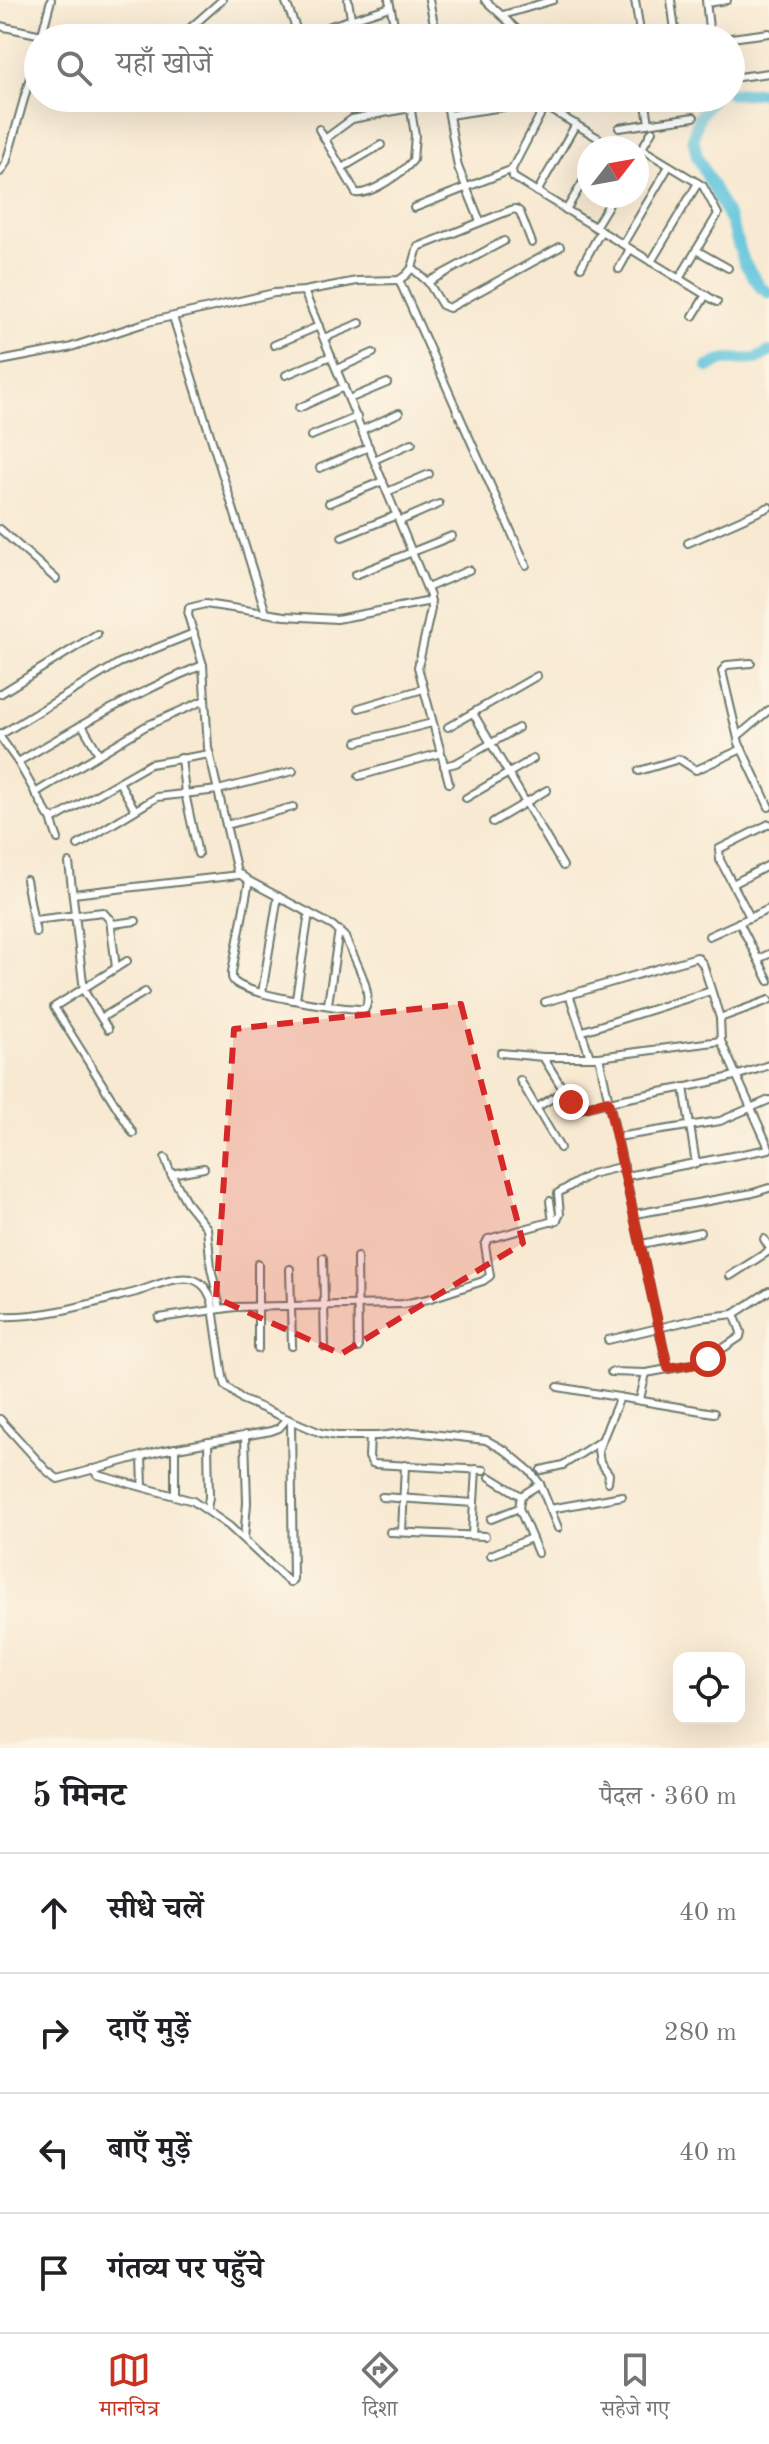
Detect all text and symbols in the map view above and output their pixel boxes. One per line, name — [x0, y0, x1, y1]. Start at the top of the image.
search box — [24, 24, 745, 112]
icon: search — [52, 46, 96, 90]
text: यहाँ खोजें — [116, 50, 212, 80]
north arrow — [577, 136, 649, 208]
route end — [553, 1084, 589, 1120]
route start — [690, 1341, 726, 1377]
map controls — [673, 1652, 745, 1724]
button: locate — [673, 1652, 745, 1724]
text: 5 मिनट — [32, 1780, 126, 1814]
text: पैदल · 360 m — [599, 1784, 737, 1810]
icon: ahead — [32, 1891, 76, 1935]
text: सीधे चलें — [108, 1895, 203, 1925]
text: 40 m — [679, 1900, 737, 1926]
icon: right — [32, 2011, 76, 2055]
text: दाएँ मुड़ें — [108, 2015, 190, 2045]
text: 280 m — [664, 2020, 737, 2046]
icon: left — [32, 2131, 76, 2175]
text: बाएँ मुड़ें — [108, 2135, 191, 2165]
text: 40 m — [679, 2140, 737, 2166]
icon: arrive — [32, 2251, 76, 2295]
text: गंतव्य पर पहुँचे — [108, 2255, 264, 2285]
tab: मानचित्र — [99, 2348, 159, 2430]
tab: दिशा — [358, 2348, 402, 2430]
tab: सहेजे गए — [601, 2348, 670, 2430]

